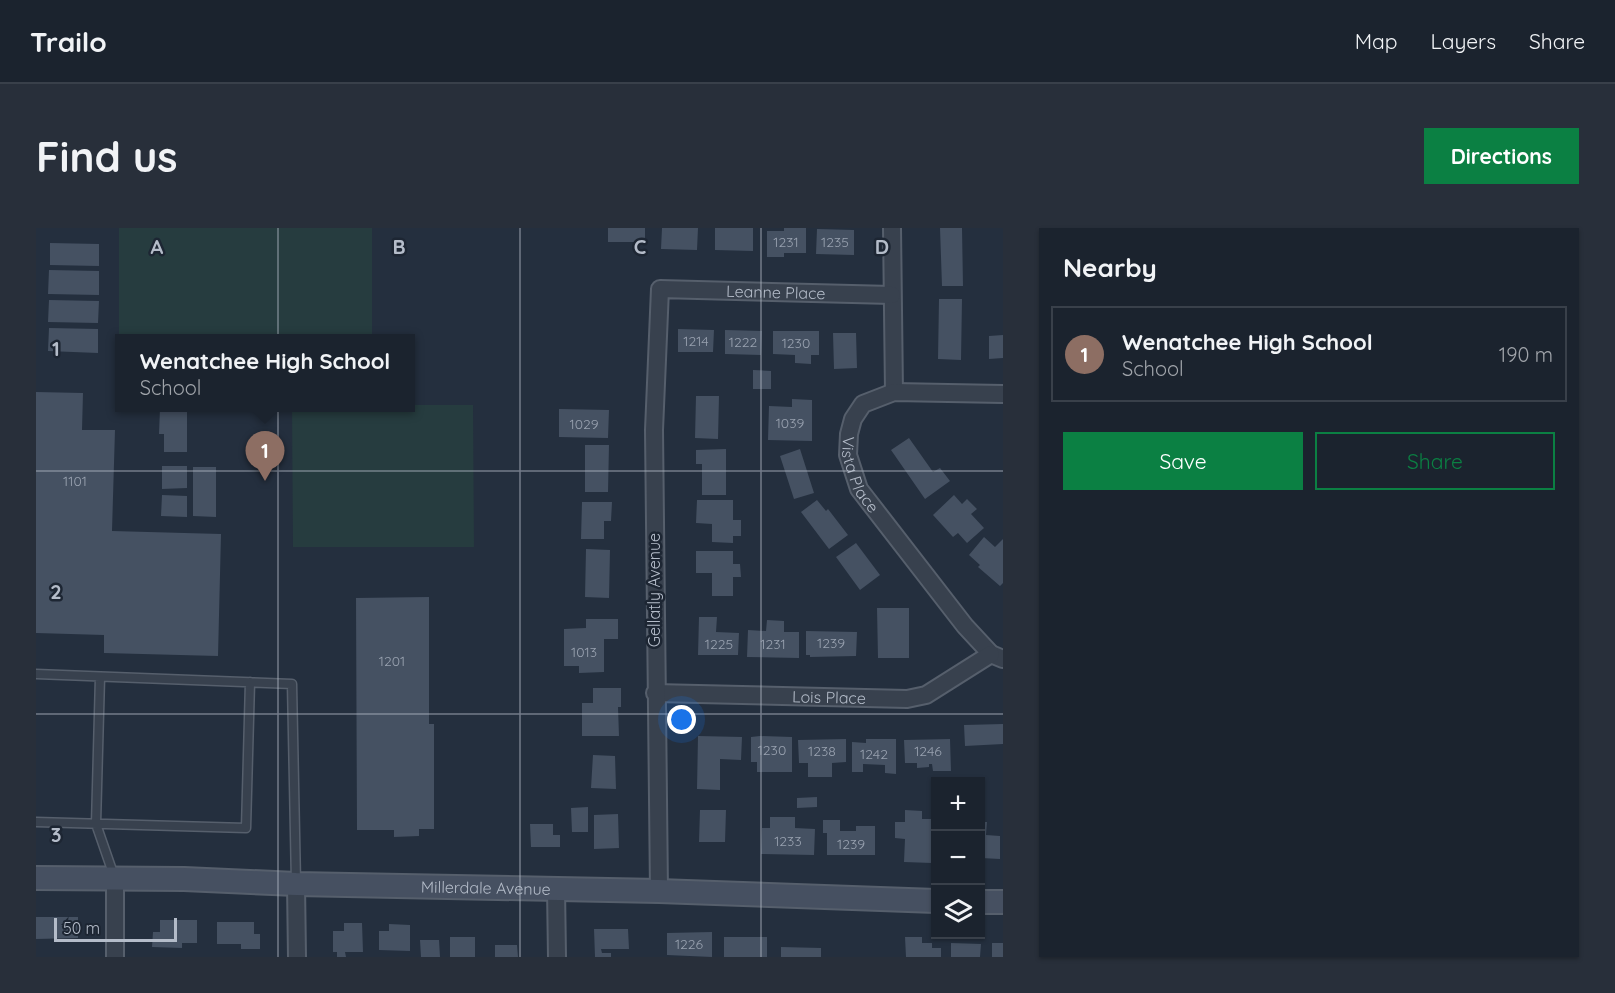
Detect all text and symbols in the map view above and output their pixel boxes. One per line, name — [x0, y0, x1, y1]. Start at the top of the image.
text: Trailo — [30, 24, 107, 59]
text: Map — [1355, 28, 1398, 54]
text: Layers — [1431, 28, 1496, 54]
text: Share — [1529, 28, 1585, 54]
button: Directions — [1424, 128, 1579, 184]
text: Find us — [36, 130, 178, 183]
house number: 1231 — [773, 233, 799, 251]
house number: 1235 — [821, 233, 849, 251]
text: A — [151, 234, 164, 259]
text: B — [392, 234, 406, 259]
text: C — [634, 234, 647, 259]
text: D — [875, 234, 889, 259]
text: Nearby — [1063, 251, 1157, 284]
street label: Leanne Place — [726, 281, 826, 303]
text: Wenatchee High School — [1122, 328, 1373, 356]
house number: 1214 — [683, 332, 709, 350]
house number: 1222 — [729, 333, 757, 351]
popup — [115, 334, 415, 412]
house number: 1230 — [782, 334, 810, 352]
text: 1 — [52, 336, 60, 361]
text: 1 — [1081, 342, 1088, 367]
text: 190 m — [1499, 342, 1553, 367]
text: Wenatchee High School — [140, 347, 390, 375]
text: School — [1122, 356, 1184, 381]
text: School — [140, 375, 201, 400]
house number: 1039 — [776, 414, 805, 432]
house number: 1029 — [569, 415, 599, 433]
pin: 1 — [246, 432, 284, 481]
button: Save — [1063, 432, 1303, 490]
button: Share — [1315, 432, 1555, 490]
street label: Vista Place — [838, 436, 884, 517]
house number: 1101 — [63, 472, 87, 490]
street label: Gellatly Avenue — [644, 533, 664, 647]
text: 2 — [50, 579, 62, 604]
house number: 1239 — [817, 634, 845, 652]
house number: 1225 — [705, 635, 733, 653]
house number: 1231 — [760, 635, 786, 653]
house number: 1013 — [571, 643, 597, 661]
house number: 1201 — [379, 652, 405, 670]
street label: Lois Place — [792, 686, 866, 708]
your location — [667, 705, 696, 734]
house number: 1230 — [758, 741, 786, 759]
house number: 1238 — [808, 742, 836, 760]
house number: 1246 — [914, 742, 942, 760]
house number: 1242 — [860, 745, 888, 763]
map controls — [931, 777, 985, 939]
button: + — [931, 777, 985, 831]
text: 3 — [51, 822, 61, 847]
button: − — [931, 831, 985, 885]
house number: 1233 — [774, 832, 802, 850]
house number: 1239 — [837, 835, 865, 853]
street label: Millerdale Avenue — [421, 876, 551, 899]
button: layers — [931, 885, 985, 939]
scale bar — [54, 915, 177, 942]
text: 50 m — [63, 918, 100, 938]
house number: 1226 — [675, 935, 704, 953]

